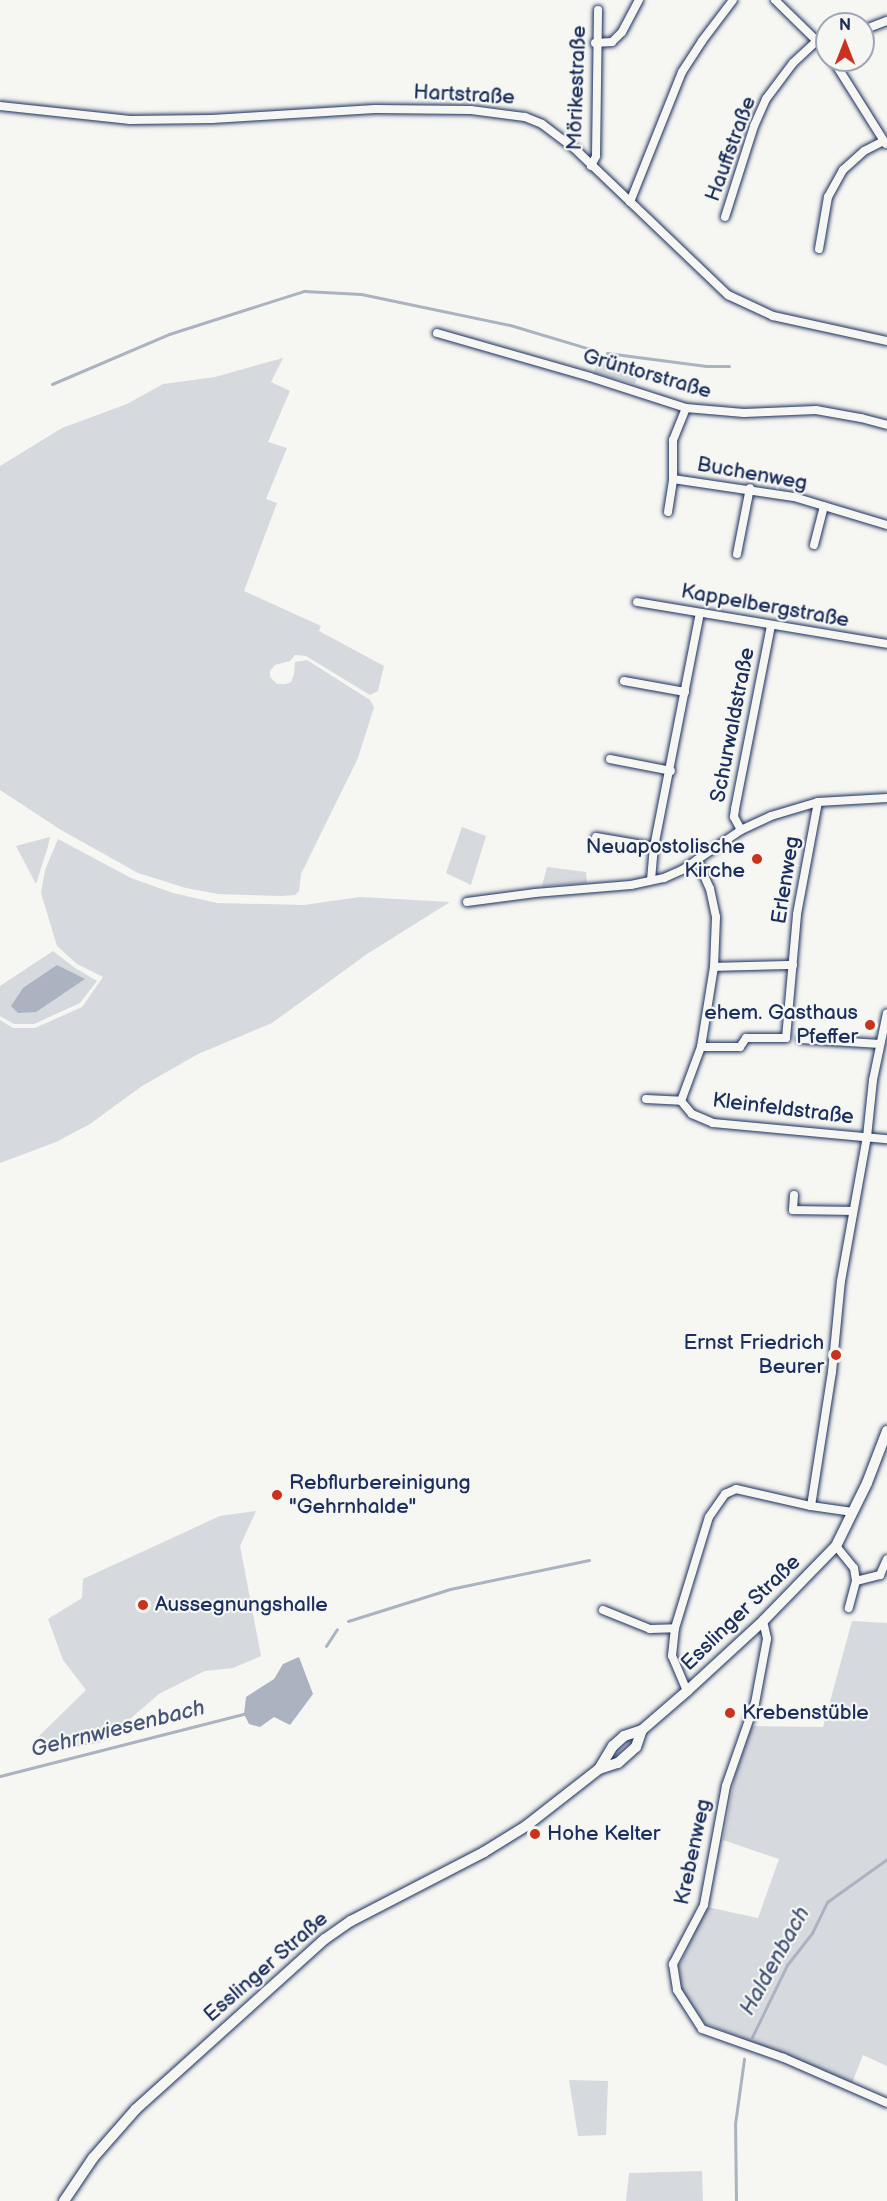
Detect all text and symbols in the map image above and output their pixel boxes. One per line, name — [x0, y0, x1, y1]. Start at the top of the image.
north arrow — [815, 12, 875, 72]
text: N — [839, 16, 851, 35]
street label: Mörikestraße — [562, 25, 592, 151]
street label: Hartstraße — [413, 80, 515, 110]
street label: Hauffstraße — [700, 93, 762, 205]
street label: Grüntorstraße — [580, 344, 714, 404]
street label: Buchenweg — [695, 452, 809, 496]
street label: Kappelbergstraße — [679, 579, 851, 633]
street label: Schurwaldstraße — [706, 645, 760, 805]
place label: Neuapostolische Kirche — [586, 834, 745, 884]
street label: Erlenweg — [767, 834, 805, 926]
marker: Neuapostolische Kirche — [750, 852, 764, 866]
place label: ehem. Gasthaus Pfeffer — [704, 1000, 858, 1050]
marker: ehem. Gasthaus Pfeffer — [863, 1018, 877, 1032]
street label: Kleinfeldstraße — [711, 1088, 855, 1130]
place label: Ernst Friedrich Beurer — [683, 1330, 824, 1380]
marker: Ernst Friedrich Beurer — [829, 1348, 843, 1362]
place label: Rebflurbereinigung "Gehrnhalde" — [289, 1470, 471, 1520]
marker: Rebflurbereinigung "Gehrnhalde" — [270, 1488, 284, 1502]
street label: Esslinger Straße — [676, 1550, 806, 1676]
place label: Aussegnungshalle — [155, 1592, 328, 1618]
marker: Aussegnungshalle — [136, 1598, 150, 1612]
water label: Gehrnwiesenbach — [28, 1695, 208, 1763]
place label: Krebenstüble — [742, 1700, 869, 1726]
marker: Krebenstüble — [723, 1706, 737, 1720]
street label: Krebenweg — [669, 1797, 717, 1907]
place label: Hohe Kelter — [547, 1821, 660, 1847]
marker: Hohe Kelter — [528, 1827, 542, 1841]
water label: Haldenbach — [734, 1902, 816, 2020]
street label: Esslinger Straße — [199, 1906, 333, 2028]

